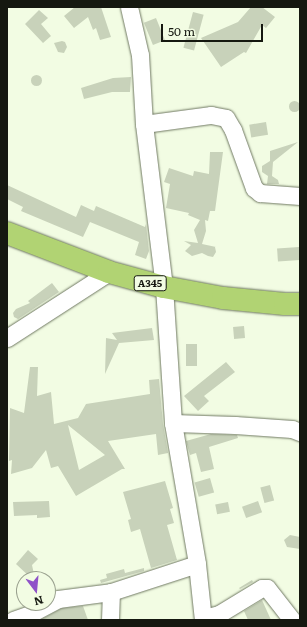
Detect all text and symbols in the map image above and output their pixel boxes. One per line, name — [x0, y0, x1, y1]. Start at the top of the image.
scale bar — [163, 16, 265, 42]
text: 50 m — [168, 22, 195, 40]
road number: A345 — [133, 275, 167, 291]
north arrow — [16, 571, 56, 611]
text: N — [32, 593, 46, 611]

